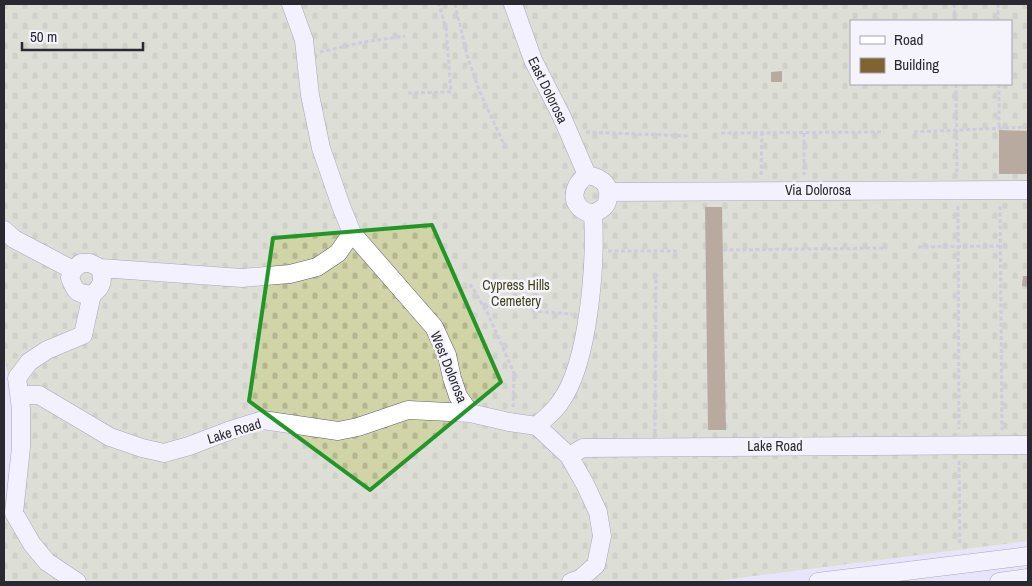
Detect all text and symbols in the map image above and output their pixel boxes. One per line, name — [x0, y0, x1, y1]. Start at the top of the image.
scale bar — [22, 20, 144, 52]
legend — [850, 20, 1012, 85]
text: 50 m — [30, 26, 57, 47]
text: Road — [894, 29, 923, 50]
street label: East Dolorosa — [524, 54, 572, 127]
text: Building — [894, 54, 939, 75]
street label: Via Dolorosa — [785, 181, 852, 199]
park label: Cypress Hills Cemetery — [482, 276, 550, 310]
street label: West Dolorosa — [427, 329, 472, 406]
street label: Lake Road — [205, 414, 263, 448]
street label: Lake Road — [747, 437, 803, 455]

